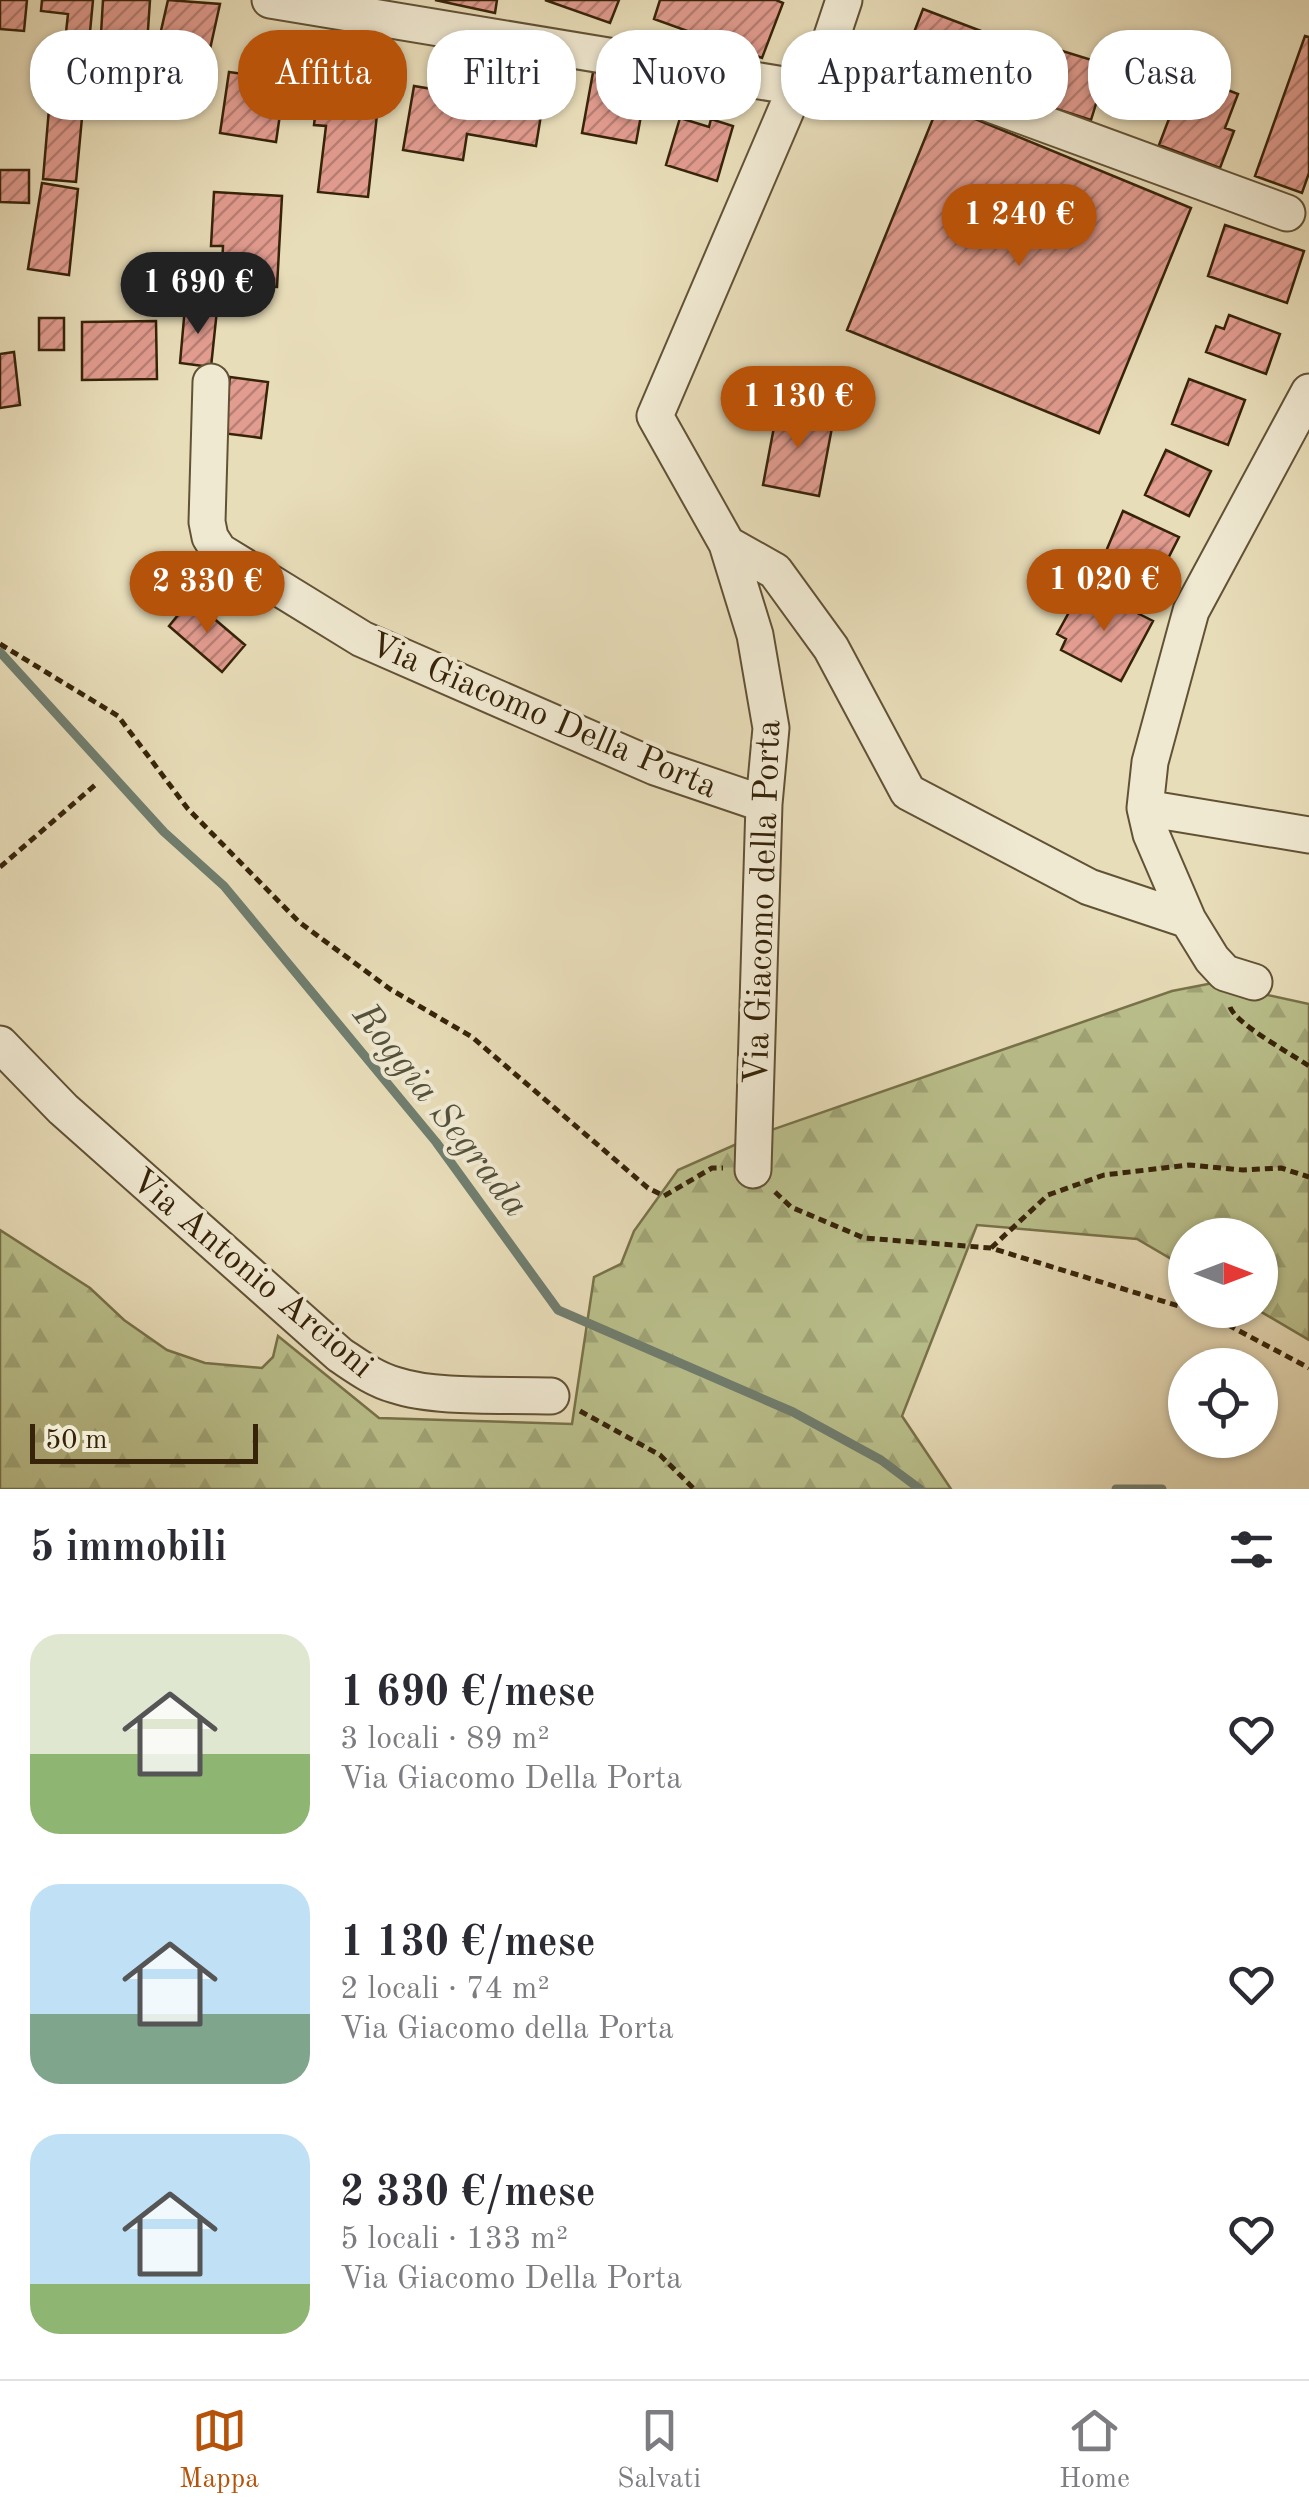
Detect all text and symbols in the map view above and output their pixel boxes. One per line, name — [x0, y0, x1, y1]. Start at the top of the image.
chip: Compra — [30, 30, 218, 120]
chip: Affitta — [238, 30, 407, 120]
chip: Filtri — [427, 30, 576, 120]
chip: Nuovo — [596, 30, 761, 120]
chip: Appartamento — [781, 30, 1068, 120]
chip: Casa — [1088, 30, 1231, 120]
pin: 1 240 € — [927, 184, 1111, 269]
text: 1 240 € — [964, 200, 1074, 232]
pin: 1 690 € — [106, 252, 290, 337]
text: 1 690 € — [143, 268, 253, 300]
pin: 1 130 € — [706, 366, 890, 451]
text: 1 130 € — [743, 382, 853, 414]
pin: 1 020 € — [1012, 549, 1196, 634]
pin: 2 330 € — [115, 551, 299, 636]
text: 1 020 € — [1049, 565, 1159, 597]
text: 2 330 € — [152, 567, 262, 599]
street label: Via Giacomo Della Porta — [364, 627, 722, 806]
street label: Via Giacomo della Porta — [740, 719, 787, 1085]
water label: Roggia Segrada — [344, 996, 535, 1225]
street label: Via Antonio Arcioni — [124, 1163, 379, 1385]
north arrow — [1168, 1218, 1278, 1328]
map controls — [1168, 1218, 1278, 1458]
button: locate — [1168, 1348, 1278, 1458]
scale bar — [30, 1419, 258, 1464]
text: 50 m — [45, 1427, 108, 1455]
icon: filters — [1224, 1522, 1279, 1577]
text: 5 immobili — [30, 1528, 227, 1570]
text: 1 690 €/mese — [340, 1673, 596, 1715]
icon: home — [110, 1674, 230, 1794]
icon: heart — [1224, 1707, 1279, 1762]
text: 3 locali · 89 m² — [340, 1724, 550, 1756]
text: Via Giacomo Della Porta — [340, 1764, 682, 1796]
text: 1 130 €/mese — [340, 1923, 596, 1965]
icon: home — [110, 1924, 230, 2044]
icon: heart — [1224, 1957, 1279, 2012]
text: 2 locali · 74 m² — [340, 1974, 550, 2006]
text: Via Giacomo della Porta — [340, 2014, 674, 2046]
text: 2 330 €/mese — [340, 2173, 596, 2215]
icon: home — [110, 2174, 230, 2294]
icon: heart — [1224, 2207, 1279, 2262]
text: 5 locali · 133 m² — [340, 2224, 568, 2256]
text: Via Giacomo Della Porta — [340, 2264, 682, 2296]
tab: Mappa — [179, 2403, 259, 2498]
tab: Salvati — [617, 2403, 701, 2498]
tab: Home — [1059, 2403, 1130, 2498]

